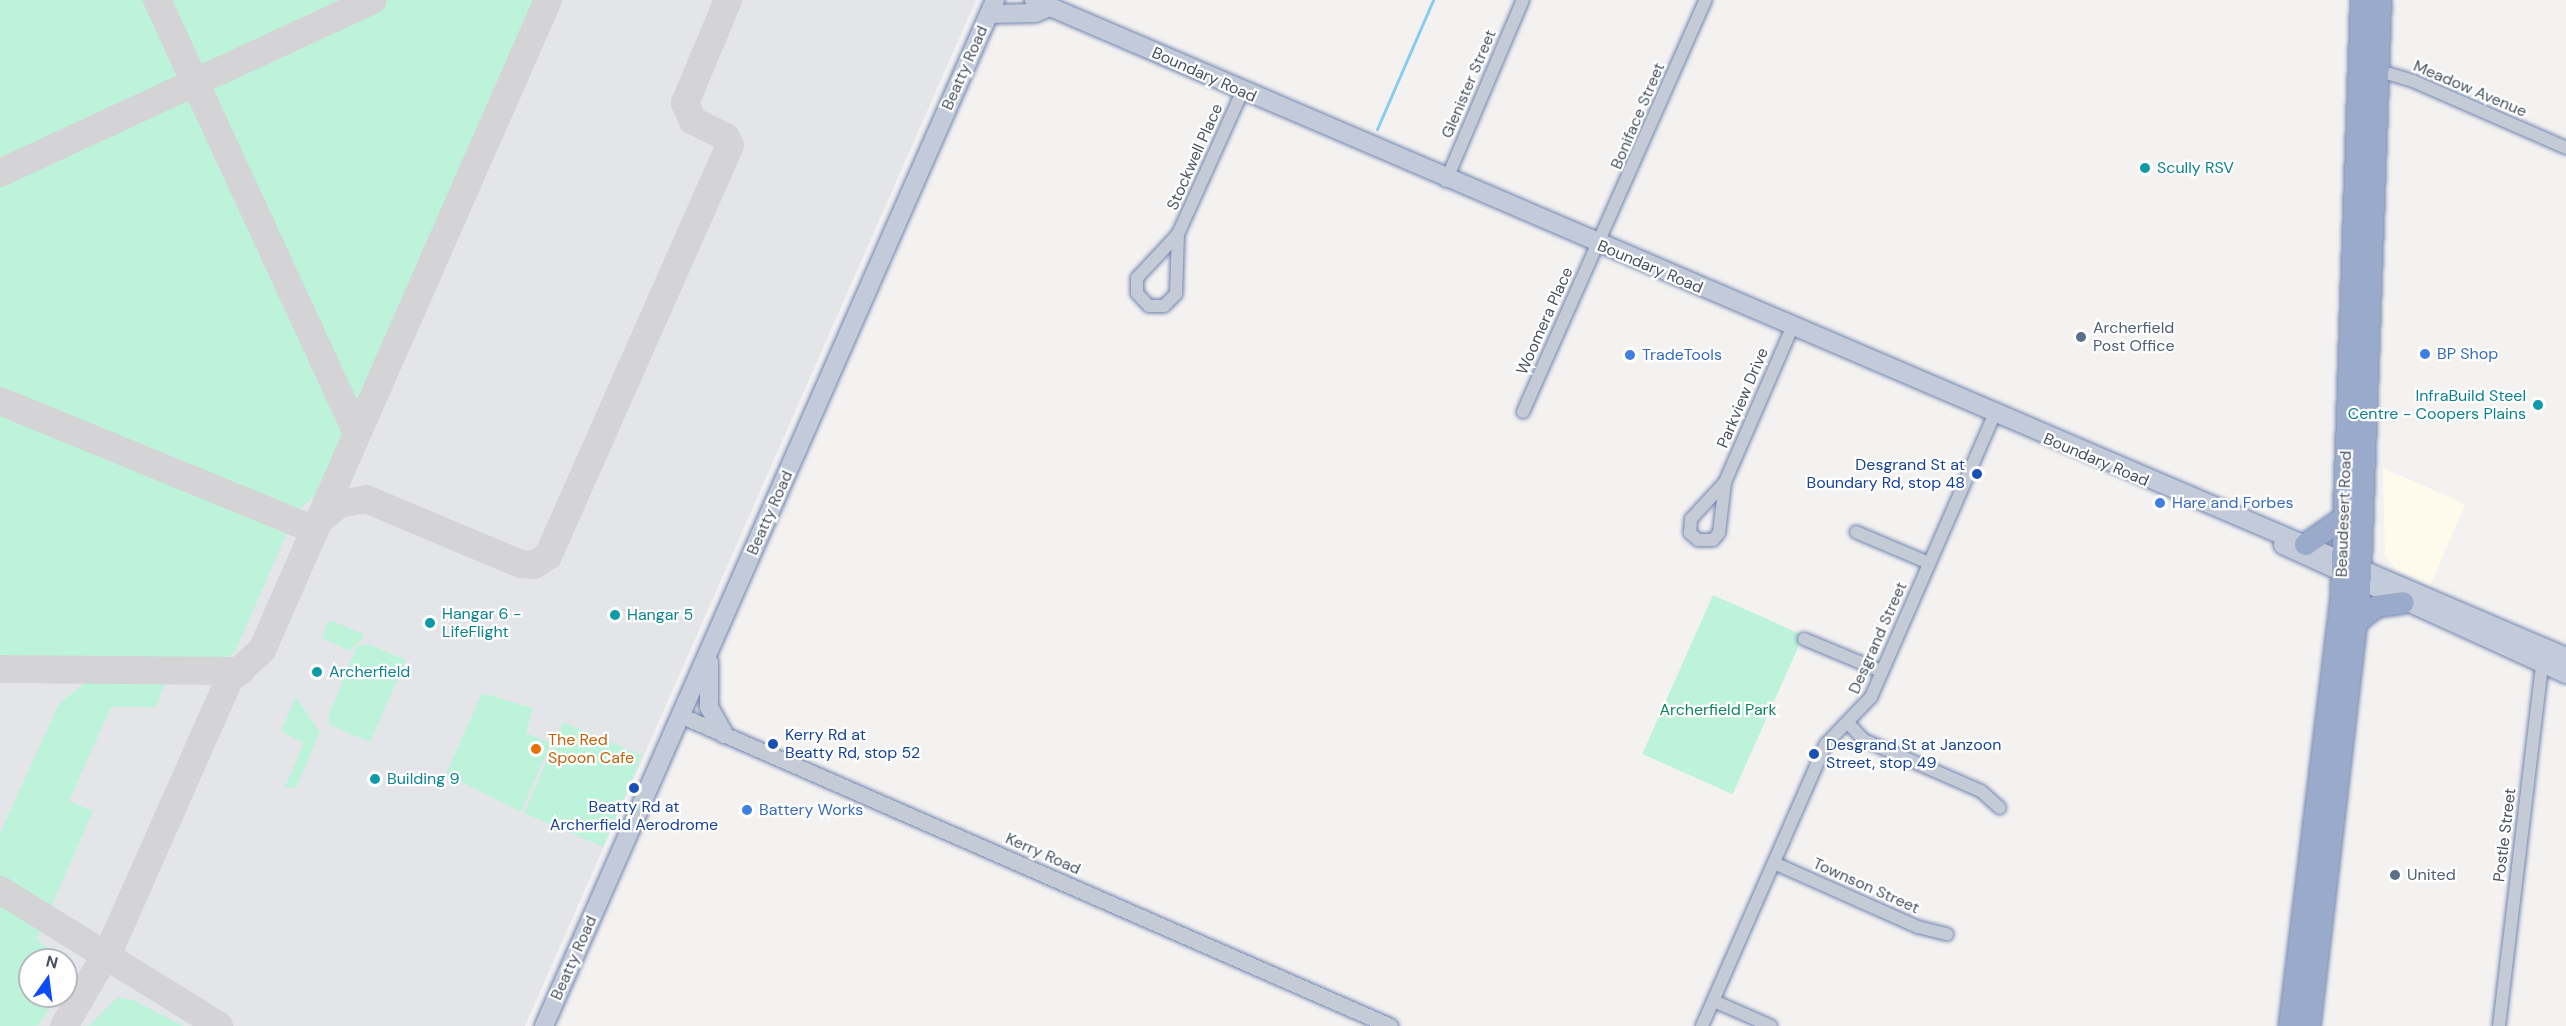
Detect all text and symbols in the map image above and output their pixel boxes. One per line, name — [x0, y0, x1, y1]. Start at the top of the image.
street label: Beatty Road — [938, 23, 992, 113]
street label: Glenister Street — [1437, 27, 1501, 141]
street label: Boundary Road — [1149, 43, 1259, 107]
street label: Meadow Avenue — [2410, 56, 2530, 122]
street label: Boniface Street — [1607, 60, 1669, 172]
street label: Stockwell Place — [1163, 101, 1227, 213]
place label: Scully RSV — [2157, 158, 2234, 178]
marker: Scully RSV — [2138, 161, 2152, 175]
street label: Boundary Road — [1594, 236, 1706, 298]
street label: Woomera Place — [1513, 264, 1577, 378]
place label: Archerfield Post Office — [2093, 318, 2175, 356]
marker: Archerfield Post Office — [2074, 330, 2088, 344]
place label: BP Shop — [2437, 344, 2498, 364]
place label: TradeTools — [1642, 345, 1722, 365]
street label: Parkview Drive — [1713, 345, 1773, 451]
marker: BP Shop — [2418, 347, 2432, 361]
marker: TradeTools — [1623, 348, 1637, 362]
place label: InfraBuild Steel Centre - Coopers Plains — [2348, 386, 2526, 424]
marker: InfraBuild Steel Centre - Coopers Plains — [2531, 398, 2545, 412]
street label: Boundary Road — [2040, 429, 2152, 491]
street label: Beaudesert Road — [2332, 450, 2356, 578]
place label: Desgrand St at Boundary Rd, stop 48 — [1807, 455, 1965, 493]
marker: Desgrand St at Boundary Rd, stop 48 — [1970, 467, 1984, 481]
street label: Beatty Road — [743, 468, 797, 558]
place label: Hare and Forbes — [2172, 493, 2294, 513]
marker: Hare and Forbes — [2153, 496, 2167, 510]
street label: Desgrand Street — [1845, 579, 1911, 697]
place label: Hangar 6 - LifeFlight — [442, 604, 522, 642]
place label: Hangar 5 — [627, 605, 693, 625]
marker: Hangar 5 — [608, 608, 622, 622]
marker: Hangar 6 - LifeFlight — [423, 616, 437, 630]
place label: Archerfield — [329, 662, 410, 682]
marker: Archerfield — [310, 665, 324, 679]
park label: Archerfield Park — [1659, 700, 1777, 720]
place label: Kerry Rd at Beatty Rd, stop 52 — [785, 725, 920, 763]
place label: The Red Spoon Cafe — [548, 730, 634, 768]
place label: Desgrand St at Janzoon Street, stop 49 — [1826, 735, 2001, 773]
marker: Kerry Rd at Beatty Rd, stop 52 — [766, 737, 780, 751]
marker: The Red Spoon Cafe — [529, 742, 543, 756]
marker: Desgrand St at Janzoon Street, stop 49 — [1807, 747, 1821, 761]
place label: Building 9 — [387, 769, 460, 789]
marker: Building 9 — [368, 772, 382, 786]
marker: Beatty Rd at Archerfield Aerodrome — [627, 781, 641, 795]
street label: Postle Street — [2490, 787, 2520, 883]
place label: Beatty Rd at Archerfield Aerodrome — [550, 797, 718, 835]
place label: Battery Works — [759, 800, 863, 820]
marker: Battery Works — [740, 803, 754, 817]
street label: Kerry Road — [1002, 829, 1084, 879]
street label: Townson Street — [1810, 854, 1922, 918]
place label: United — [2407, 865, 2456, 885]
marker: United — [2388, 868, 2402, 882]
street label: Beatty Road — [547, 913, 601, 1003]
north arrow — [18, 948, 78, 1008]
text: N — [44, 950, 60, 974]

